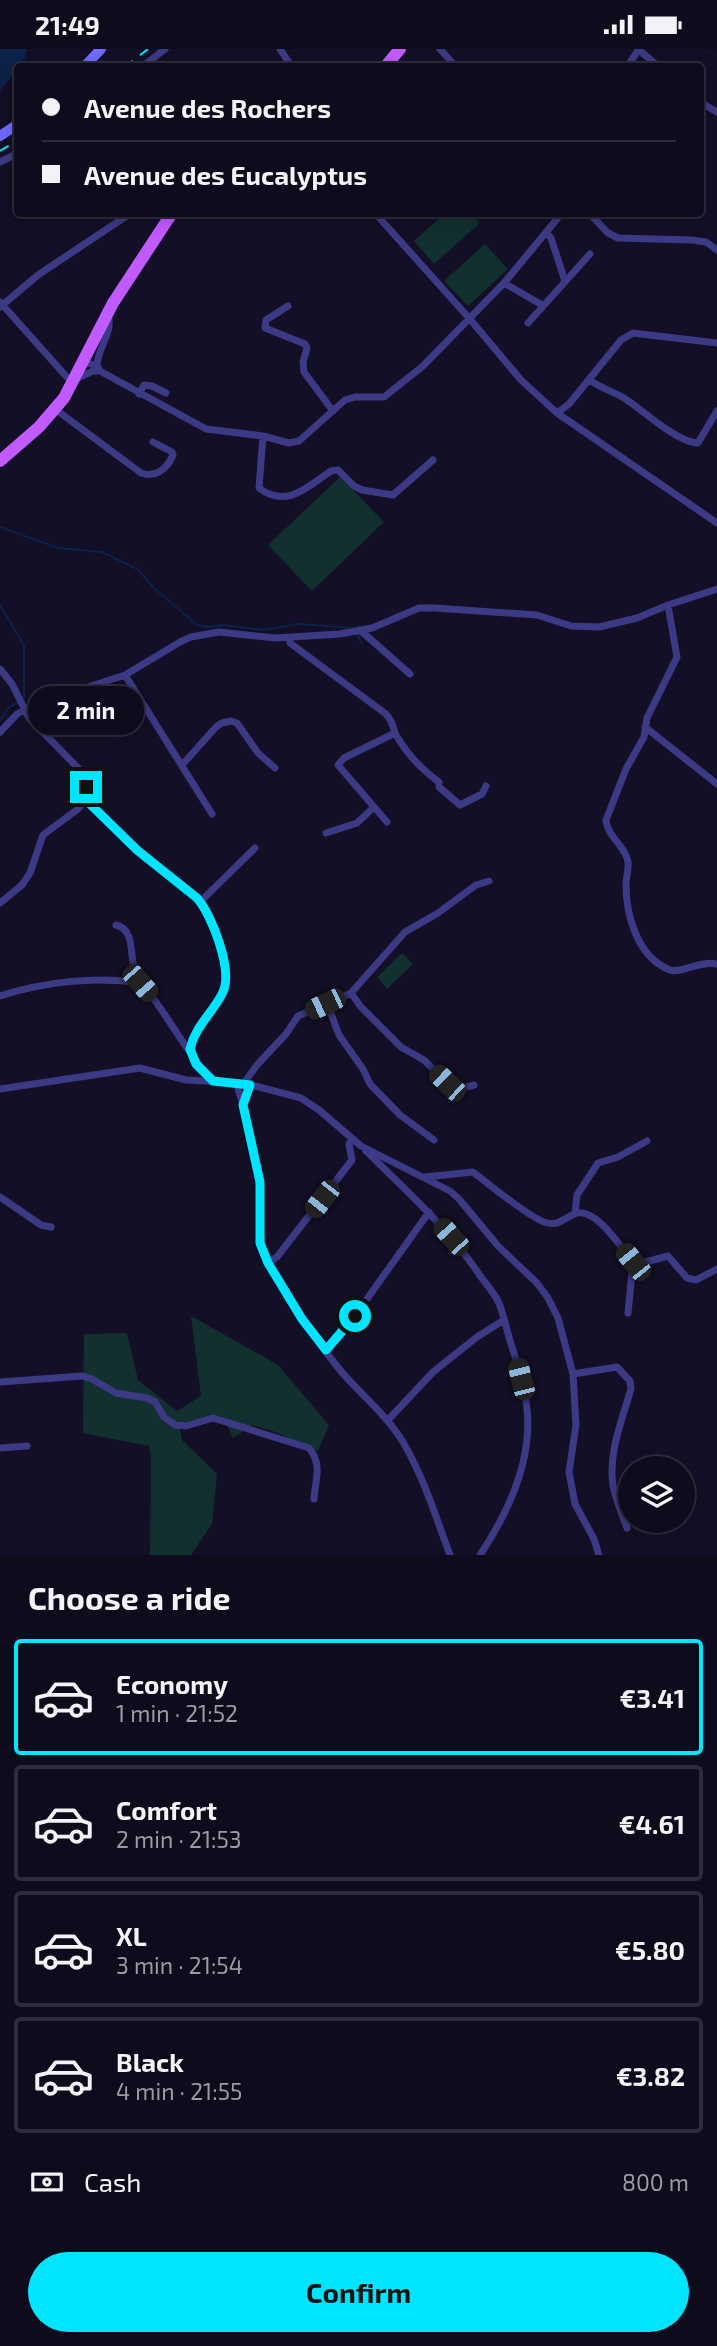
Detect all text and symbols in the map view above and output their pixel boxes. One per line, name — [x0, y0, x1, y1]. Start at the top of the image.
text: 21:49 — [35, 9, 100, 40]
text: Avenue des Rochers — [84, 92, 331, 123]
text: Avenue des Eucalyptus — [84, 159, 367, 190]
callout: 2 min — [28, 685, 144, 735]
text: 2 min — [57, 696, 115, 724]
route end — [70, 771, 102, 803]
car — [119, 960, 162, 1006]
car — [302, 986, 349, 1022]
car — [425, 1061, 470, 1105]
car — [301, 1176, 344, 1222]
car — [430, 1214, 473, 1260]
car — [612, 1239, 655, 1285]
route start — [339, 1300, 371, 1332]
car — [506, 1356, 537, 1402]
map controls — [618, 1456, 695, 1533]
button: layers — [618, 1456, 695, 1533]
text: Choose a ride — [28, 1578, 231, 1616]
icon: car — [32, 1666, 95, 1729]
text: Economy — [116, 1668, 228, 1699]
text: €3.41 — [620, 1682, 685, 1713]
text: 1 min · 21:52 — [116, 1699, 238, 1727]
icon: car — [32, 1792, 95, 1855]
text: Comfort — [116, 1794, 217, 1825]
text: €4.61 — [619, 1808, 685, 1839]
text: 2 min · 21:53 — [116, 1825, 242, 1853]
icon: car — [32, 1918, 95, 1981]
text: XL — [116, 1920, 147, 1951]
text: €5.80 — [615, 1934, 685, 1965]
text: 3 min · 21:54 — [116, 1951, 243, 1979]
icon: car — [32, 2044, 95, 2107]
text: Black — [116, 2046, 184, 2077]
text: €3.82 — [616, 2060, 685, 2091]
text: 4 min · 21:55 — [116, 2077, 242, 2105]
icon: cash — [28, 2163, 66, 2201]
text: Cash — [84, 2166, 141, 2197]
text: 800 m — [622, 2168, 689, 2196]
button: Confirm — [28, 2252, 689, 2332]

